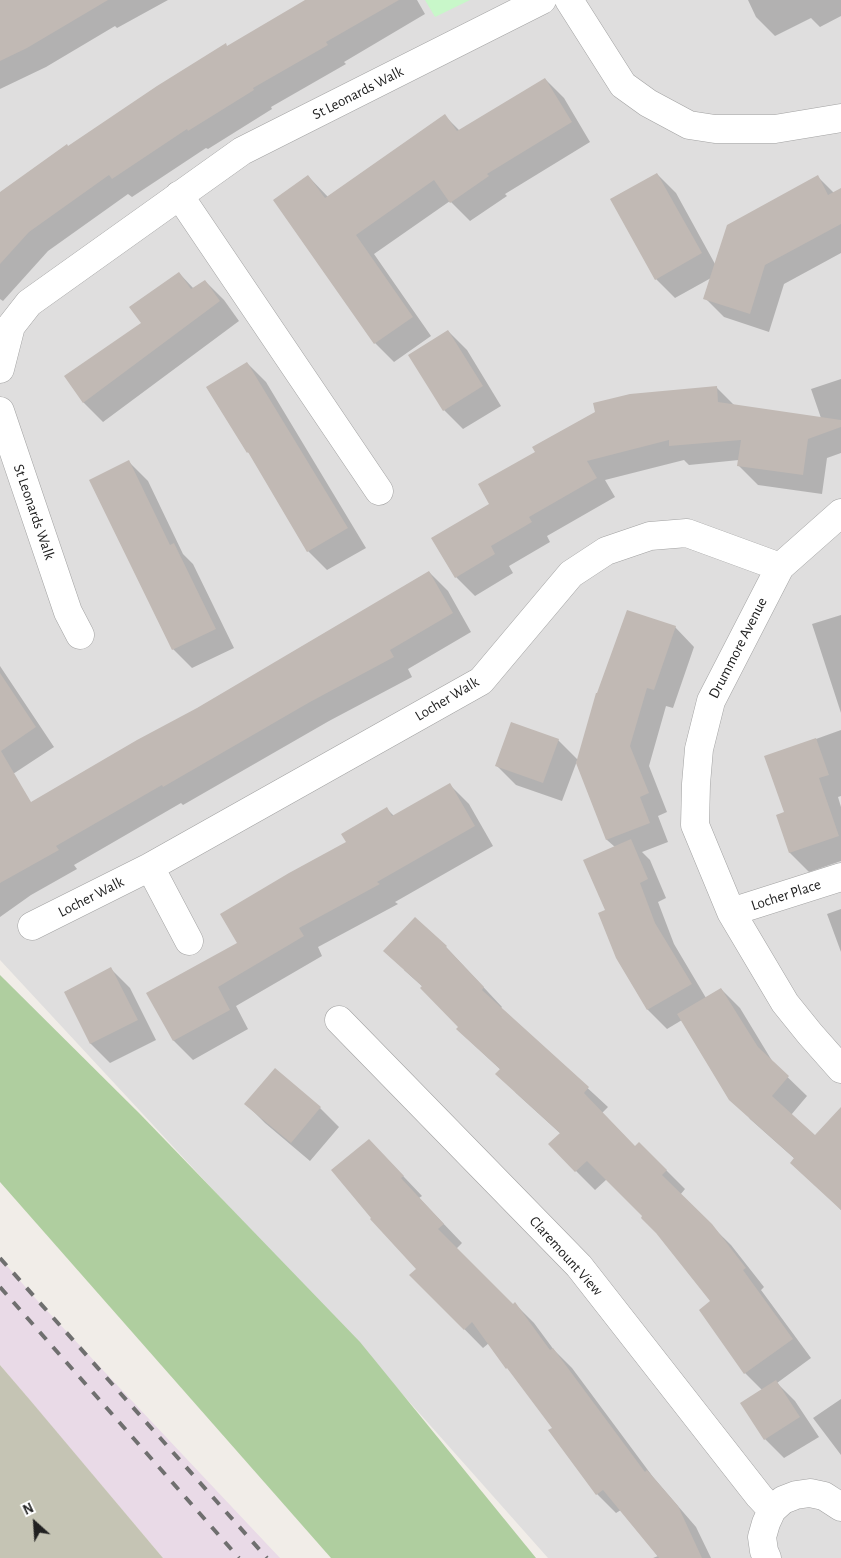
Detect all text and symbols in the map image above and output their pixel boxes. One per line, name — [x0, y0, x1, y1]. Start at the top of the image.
street label: St Leonards Walk — [309, 62, 407, 124]
street label: St Leonards Walk — [9, 462, 59, 562]
street label: Drummore Avenue — [705, 594, 771, 702]
street label: Locher Walk — [412, 673, 482, 725]
street label: Locher Walk — [55, 873, 127, 921]
street label: Locher Place — [749, 875, 823, 915]
street label: Claremount View — [526, 1212, 606, 1300]
north arrow — [10, 1498, 60, 1548]
text: N — [21, 1501, 36, 1518]

